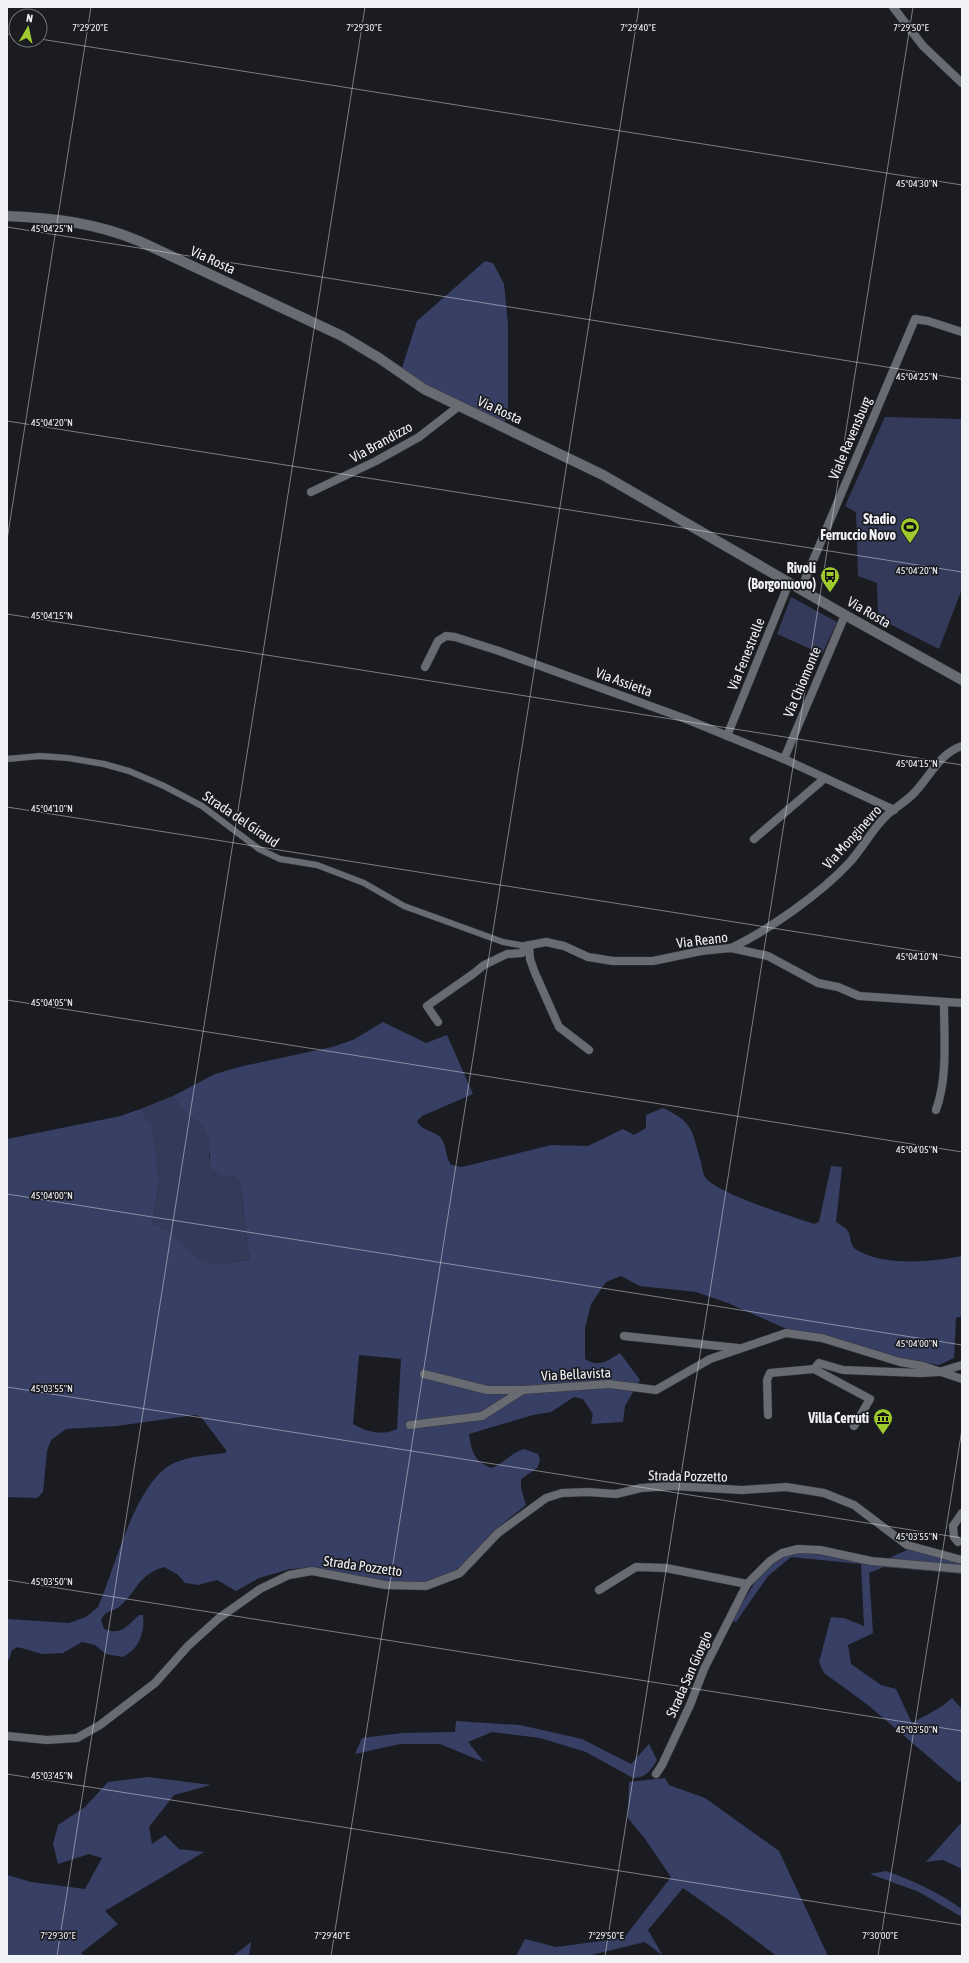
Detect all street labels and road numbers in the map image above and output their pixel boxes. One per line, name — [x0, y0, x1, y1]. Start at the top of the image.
street label: Via Rosta — [188, 243, 238, 277]
street label: Via Rosta — [475, 393, 525, 427]
street label: Viale Ravensburg — [825, 394, 875, 482]
street label: Via Brandizzo — [347, 418, 415, 466]
street label: Via Rosta — [844, 593, 894, 631]
street label: Via Fenestrelle — [724, 616, 768, 692]
street label: Via Chiomonte — [780, 644, 824, 720]
street label: Via Assietta — [593, 664, 655, 700]
street label: Strada del Giraud — [200, 788, 282, 850]
street label: Via Monginevro — [819, 802, 885, 872]
street label: Via Reano — [675, 929, 729, 951]
street label: Via Bellavista — [541, 1364, 611, 1384]
street label: Strada Pozzetto — [648, 1467, 728, 1485]
street label: Strada Pozzetto — [323, 1553, 403, 1579]
street label: Strada San Giorgio — [663, 1628, 715, 1720]

